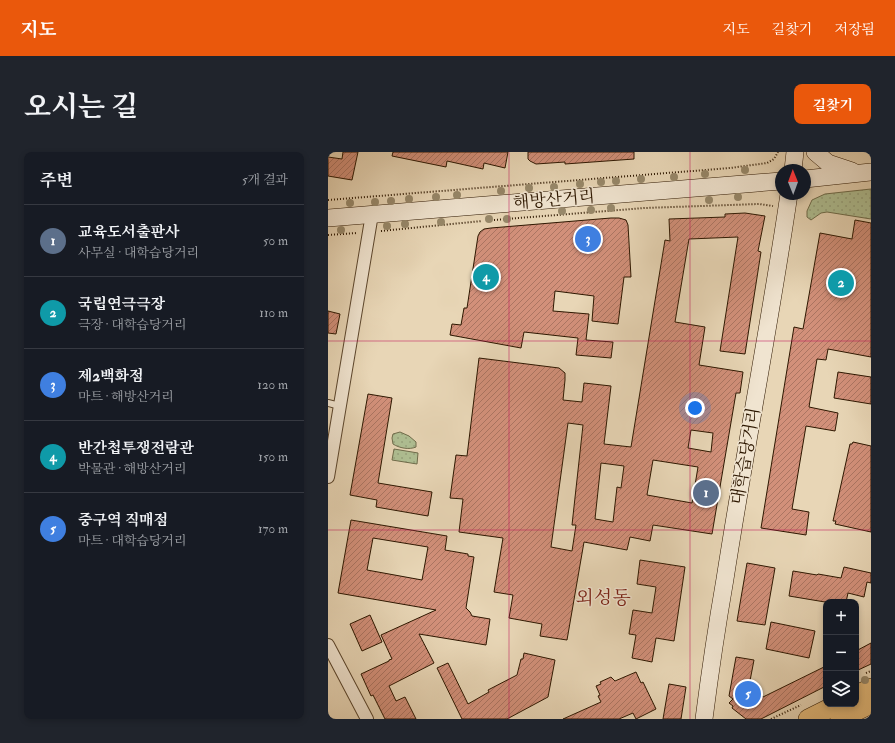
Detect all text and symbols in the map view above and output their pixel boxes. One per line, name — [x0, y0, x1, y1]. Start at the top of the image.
text: 지도 — [20, 18, 57, 42]
text: 지도 — [723, 21, 750, 38]
text: 길찾기 — [772, 21, 812, 38]
text: 저장됨 — [834, 21, 875, 38]
button: 길찾기 — [794, 84, 871, 124]
text: 오시는 길 — [24, 90, 138, 125]
north arrow — [775, 164, 811, 200]
text: 주변 — [40, 170, 73, 191]
text: 5개 결과 — [242, 172, 288, 188]
street label: 해방산거리 — [512, 185, 596, 214]
text: 교육도서출판사 — [78, 223, 179, 242]
pin: 3 — [575, 224, 601, 254]
text: 1 — [51, 233, 55, 249]
text: 50 m — [263, 233, 288, 249]
text: 사무실 · 대학습당거리 — [78, 245, 199, 261]
pin: 4 — [473, 262, 499, 292]
pin: 2 — [828, 268, 854, 298]
text: 국립연극극장 — [78, 295, 165, 314]
text: 2 — [50, 305, 56, 321]
text: 110 m — [259, 305, 288, 321]
text: 극장 · 대학습당거리 — [78, 317, 187, 333]
text: 제2백화점 — [78, 367, 144, 386]
text: 3 — [51, 377, 56, 393]
text: 120 m — [257, 377, 288, 393]
text: 마트 · 해방산거리 — [78, 389, 174, 405]
your location — [685, 398, 705, 418]
street label: 대학습당거리 — [727, 406, 764, 506]
text: 반간첩투쟁전람관 — [78, 439, 194, 458]
text: 4 — [49, 449, 57, 465]
text: 150 m — [258, 449, 288, 465]
text: 박물관 · 해방산거리 — [78, 461, 187, 477]
pin: 1 — [693, 478, 719, 508]
text: 중구역 직매점 — [78, 511, 168, 530]
text: 5 — [50, 521, 56, 537]
text: 170 m — [258, 521, 288, 537]
text: 마트 · 대학습당거리 — [78, 533, 187, 549]
district label: 외성동 — [575, 586, 631, 610]
map controls — [823, 599, 859, 707]
button: + — [823, 599, 859, 635]
button: − — [823, 635, 859, 671]
button: layers — [823, 671, 859, 707]
pin: 5 — [735, 679, 761, 709]

